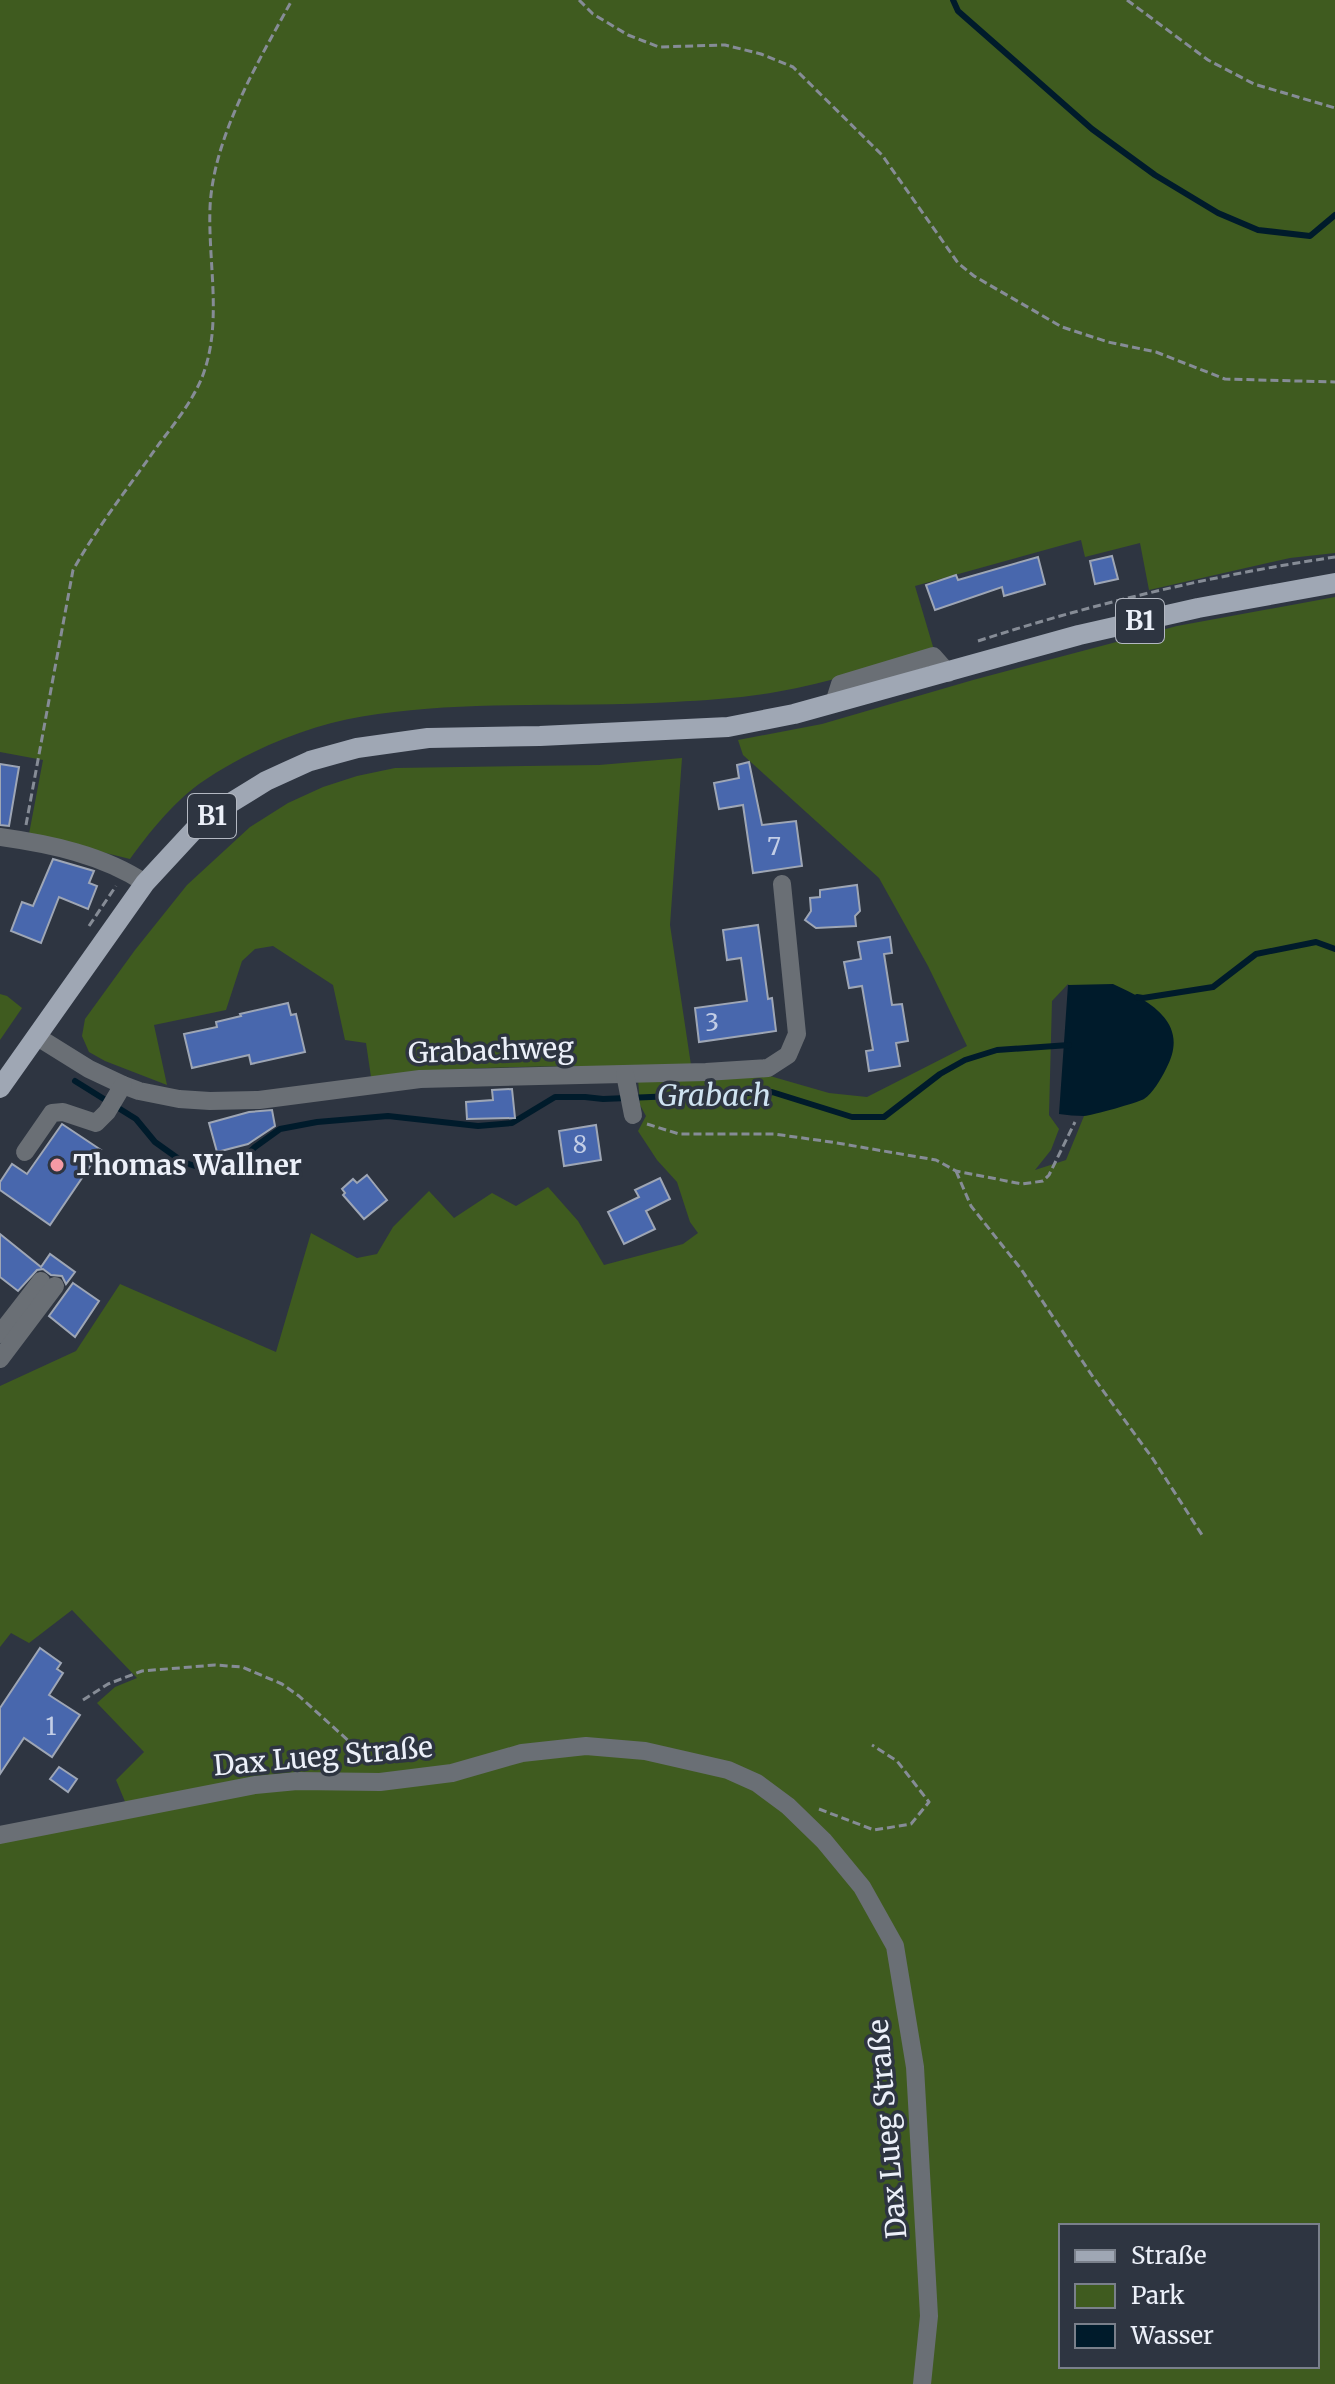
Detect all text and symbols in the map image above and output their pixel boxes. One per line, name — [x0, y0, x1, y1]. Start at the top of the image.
road number: B1 — [1116, 599, 1164, 643]
road number: B1 — [188, 794, 236, 838]
house number: 7 — [767, 831, 781, 862]
house number: 3 — [705, 1007, 719, 1038]
street label: Grabachweg — [407, 1029, 575, 1071]
water label: Grabach — [657, 1076, 771, 1114]
house number: 8 — [573, 1129, 587, 1160]
place label: Thomas Wallner — [73, 1147, 302, 1183]
marker: Thomas Wallner — [48, 1156, 66, 1174]
house number: 1 — [46, 1711, 57, 1742]
street label: Dax Lueg Straße — [212, 1728, 434, 1784]
street label: Dax Lueg Straße — [859, 2018, 915, 2240]
legend — [1059, 2224, 1319, 2368]
text: Straße — [1131, 2240, 1206, 2271]
text: Park — [1131, 2280, 1185, 2311]
text: Wasser — [1130, 2320, 1214, 2351]

